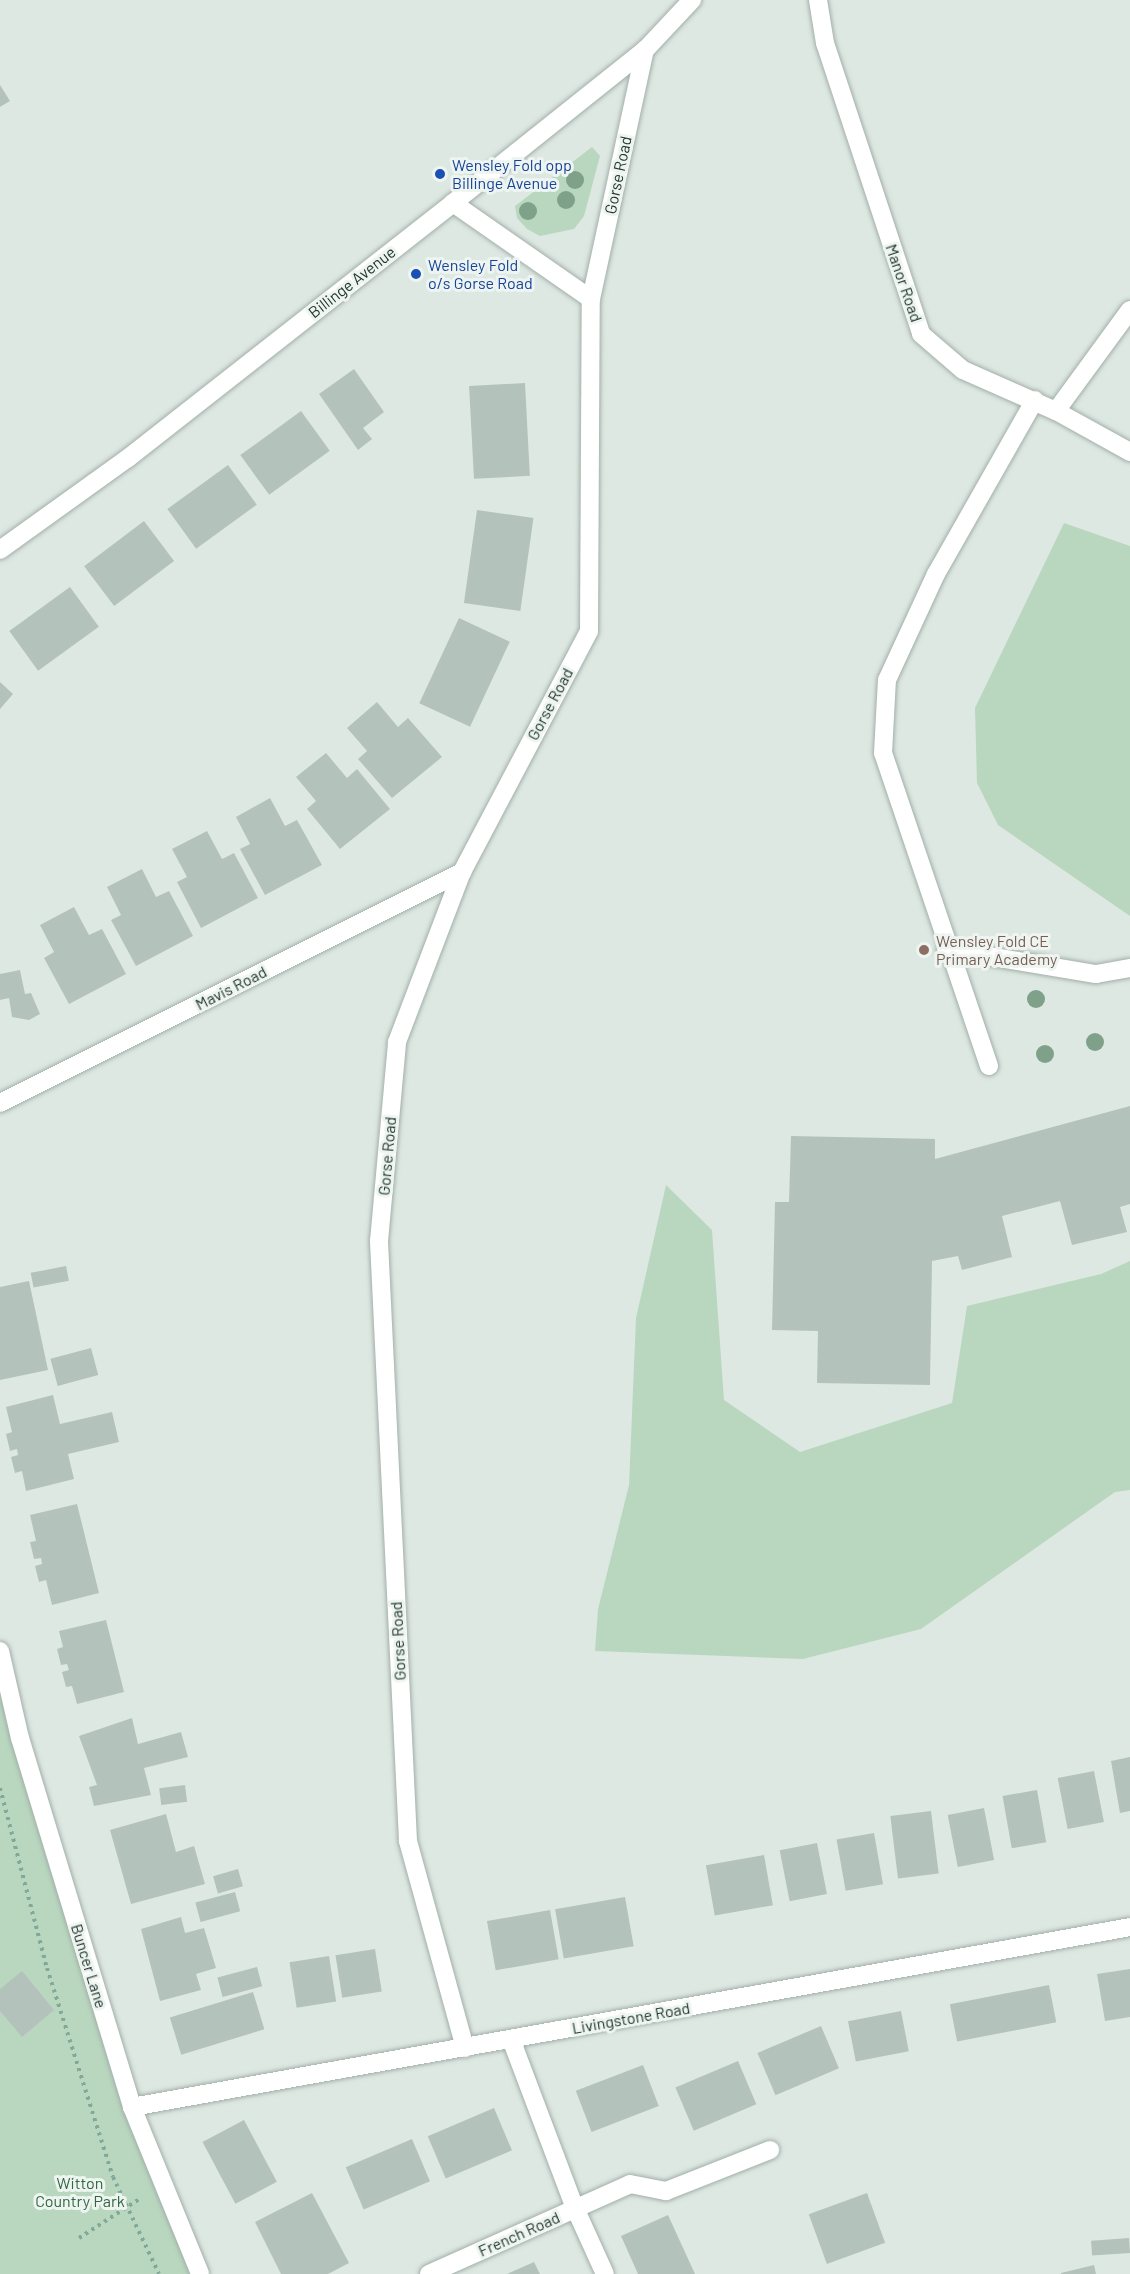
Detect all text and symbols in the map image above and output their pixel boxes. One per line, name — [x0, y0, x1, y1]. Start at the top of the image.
street label: Gorse Road — [600, 134, 636, 216]
place label: Wensley Fold opp Billinge Avenue — [452, 155, 572, 193]
marker: Wensley Fold opp Billinge Avenue — [433, 167, 447, 181]
street label: Manor Road — [882, 241, 926, 325]
street label: Billinge Avenue — [305, 242, 399, 322]
place label: Wensley Fold o/s Gorse Road — [428, 255, 533, 293]
marker: Wensley Fold o/s Gorse Road — [409, 267, 423, 281]
street label: Gorse Road — [523, 665, 577, 743]
place label: Wensley Fold CE Primary Academy — [936, 931, 1057, 969]
marker: Wensley Fold CE Primary Academy — [917, 943, 931, 957]
street label: Mavis Road — [192, 962, 270, 1014]
street label: Gorse Road — [374, 1116, 400, 1196]
street label: Gorse Road — [386, 1601, 410, 1681]
street label: Buncer Lane — [67, 1922, 111, 2010]
street label: Livingstone Road — [570, 1998, 692, 2038]
park label: Witton Country Park — [35, 2173, 125, 2211]
street label: French Road — [475, 2207, 563, 2261]

